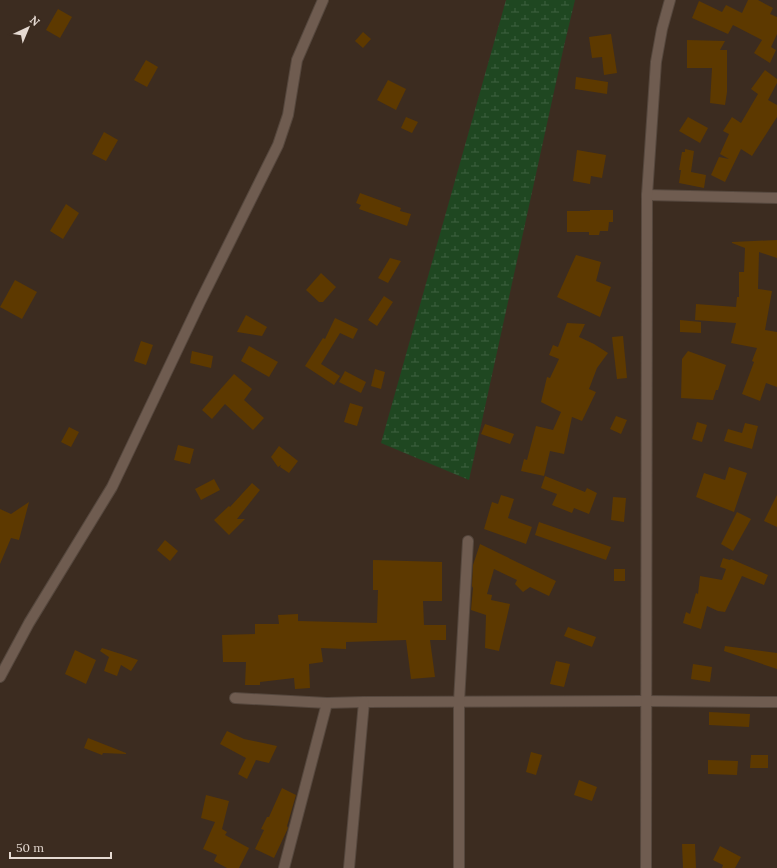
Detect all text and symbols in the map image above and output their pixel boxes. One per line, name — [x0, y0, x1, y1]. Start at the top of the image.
north arrow — [8, 8, 48, 48]
text: N — [27, 13, 43, 29]
scale bar — [10, 834, 111, 860]
text: 50 m — [16, 840, 44, 855]

